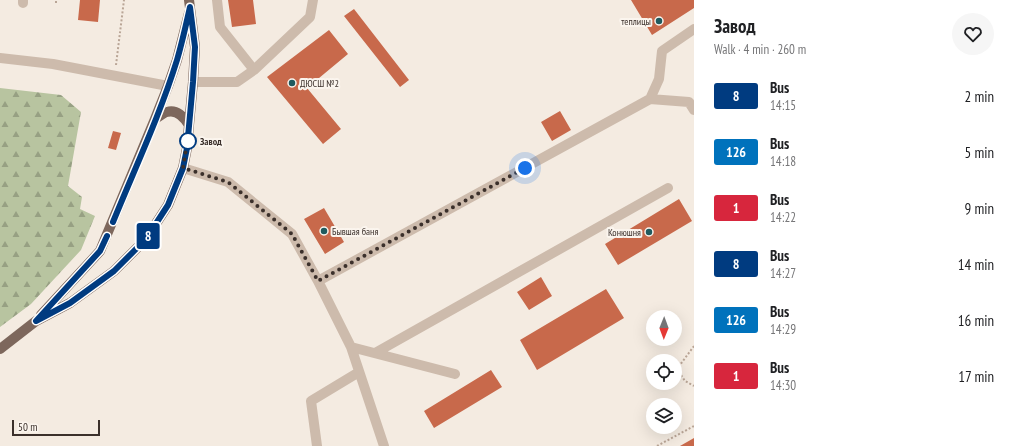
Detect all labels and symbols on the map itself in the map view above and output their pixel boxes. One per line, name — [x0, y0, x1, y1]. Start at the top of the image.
place label: теплицы — [621, 15, 651, 28]
marker: теплицы — [654, 16, 664, 26]
place label: ДЮСШ №2 — [300, 77, 339, 90]
marker: ДЮСШ №2 — [287, 78, 297, 88]
marker: Завод — [179, 132, 197, 150]
place label: Завод — [200, 135, 222, 148]
your location — [515, 158, 535, 178]
line badge: 8 — [135, 223, 161, 249]
place label: Бывшая баня — [332, 225, 378, 238]
marker: Бывшая баня — [319, 226, 329, 236]
place label: Конюшня — [608, 226, 641, 239]
marker: Конюшня — [644, 227, 654, 237]
north arrow — [646, 310, 682, 346]
scale bar — [12, 418, 100, 437]

